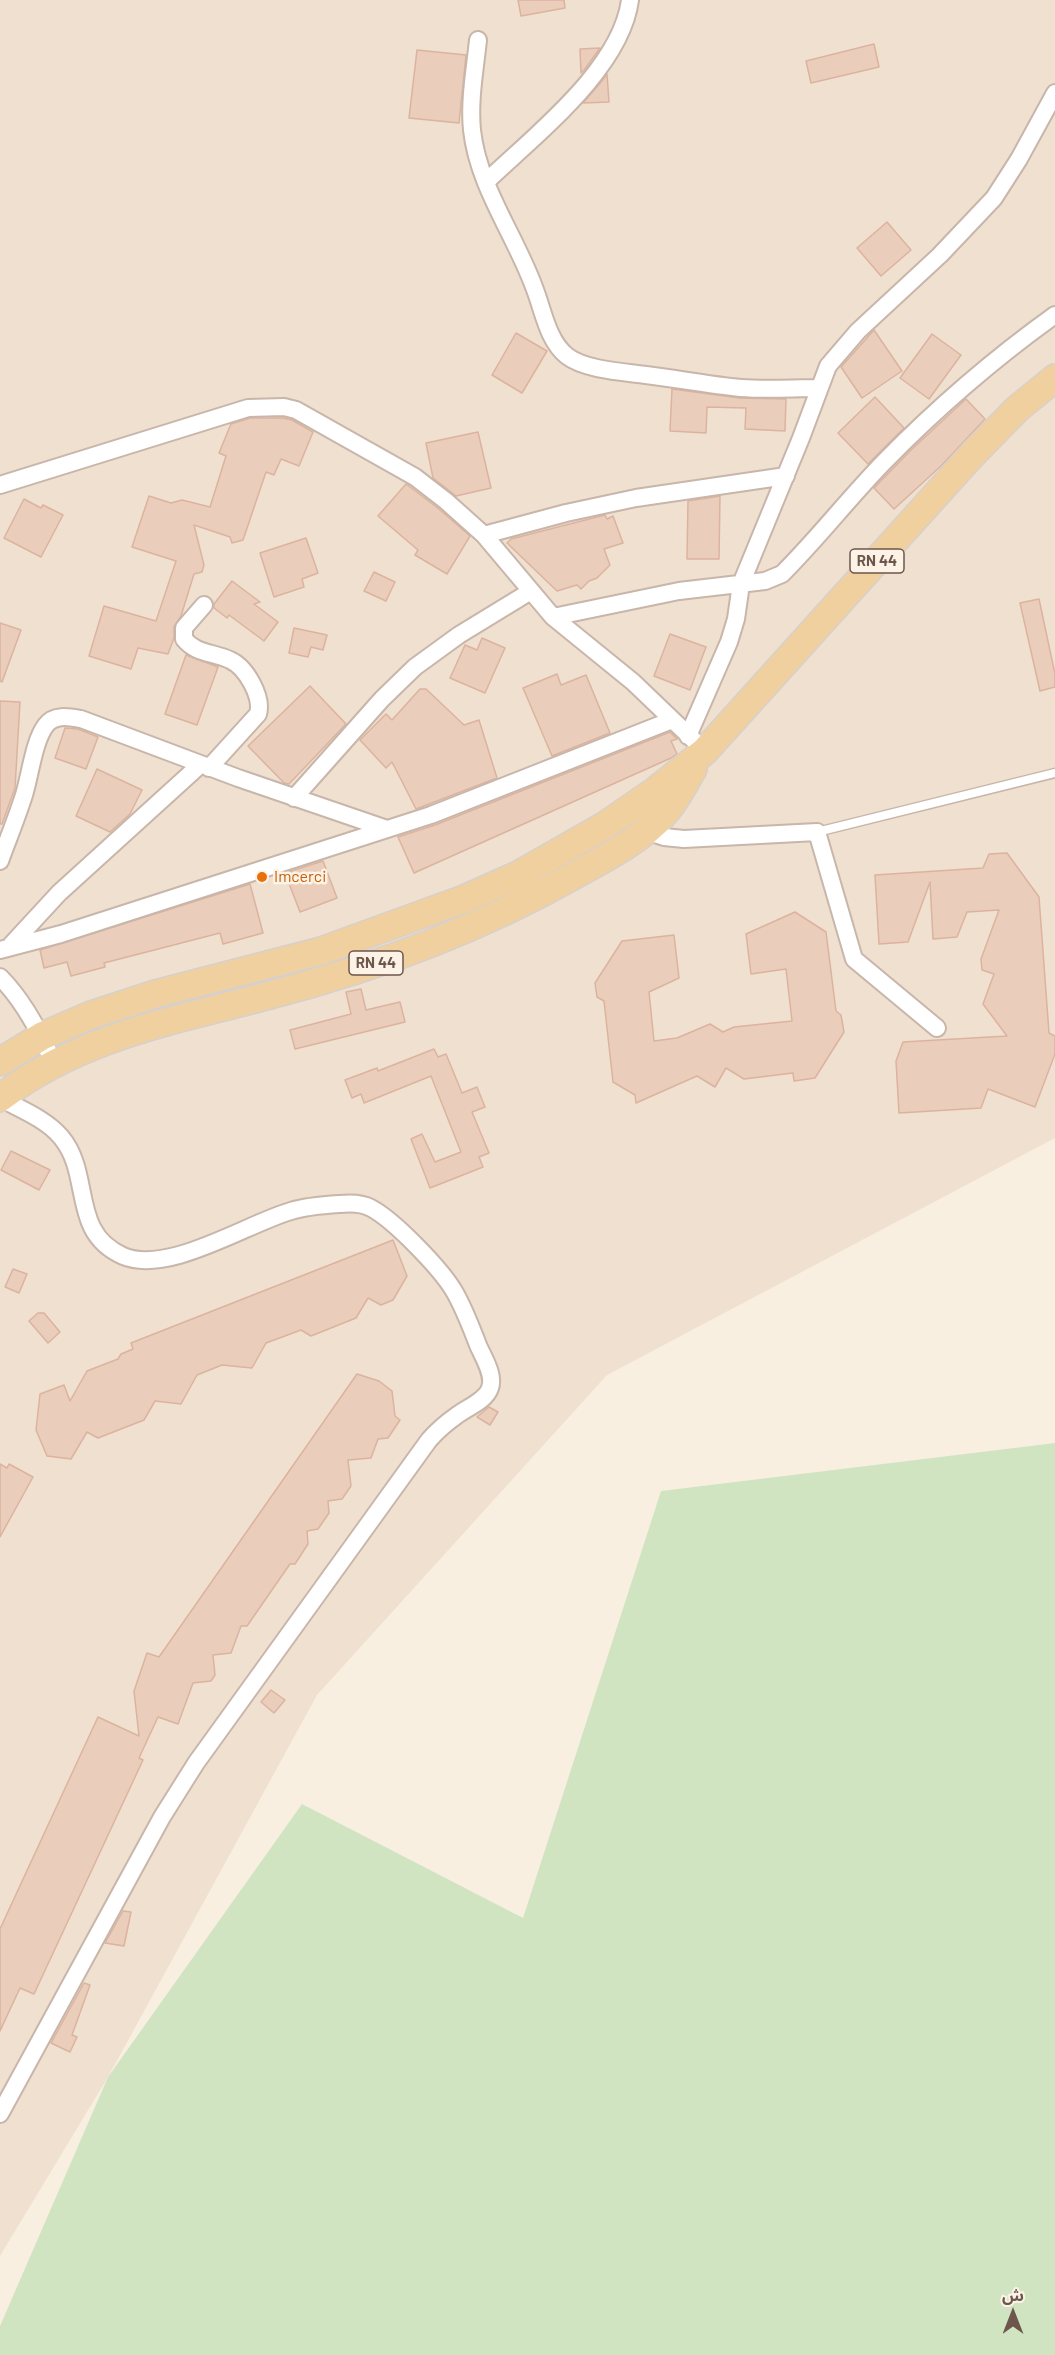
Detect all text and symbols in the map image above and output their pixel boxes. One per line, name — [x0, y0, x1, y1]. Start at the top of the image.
road number: RN 44 — [850, 549, 904, 573]
place label: Imcerci — [274, 867, 326, 887]
marker: Imcerci — [255, 870, 269, 884]
road number: RN 44 — [349, 951, 403, 975]
north arrow — [983, 2283, 1043, 2343]
text: ش — [1002, 2285, 1024, 2304]

